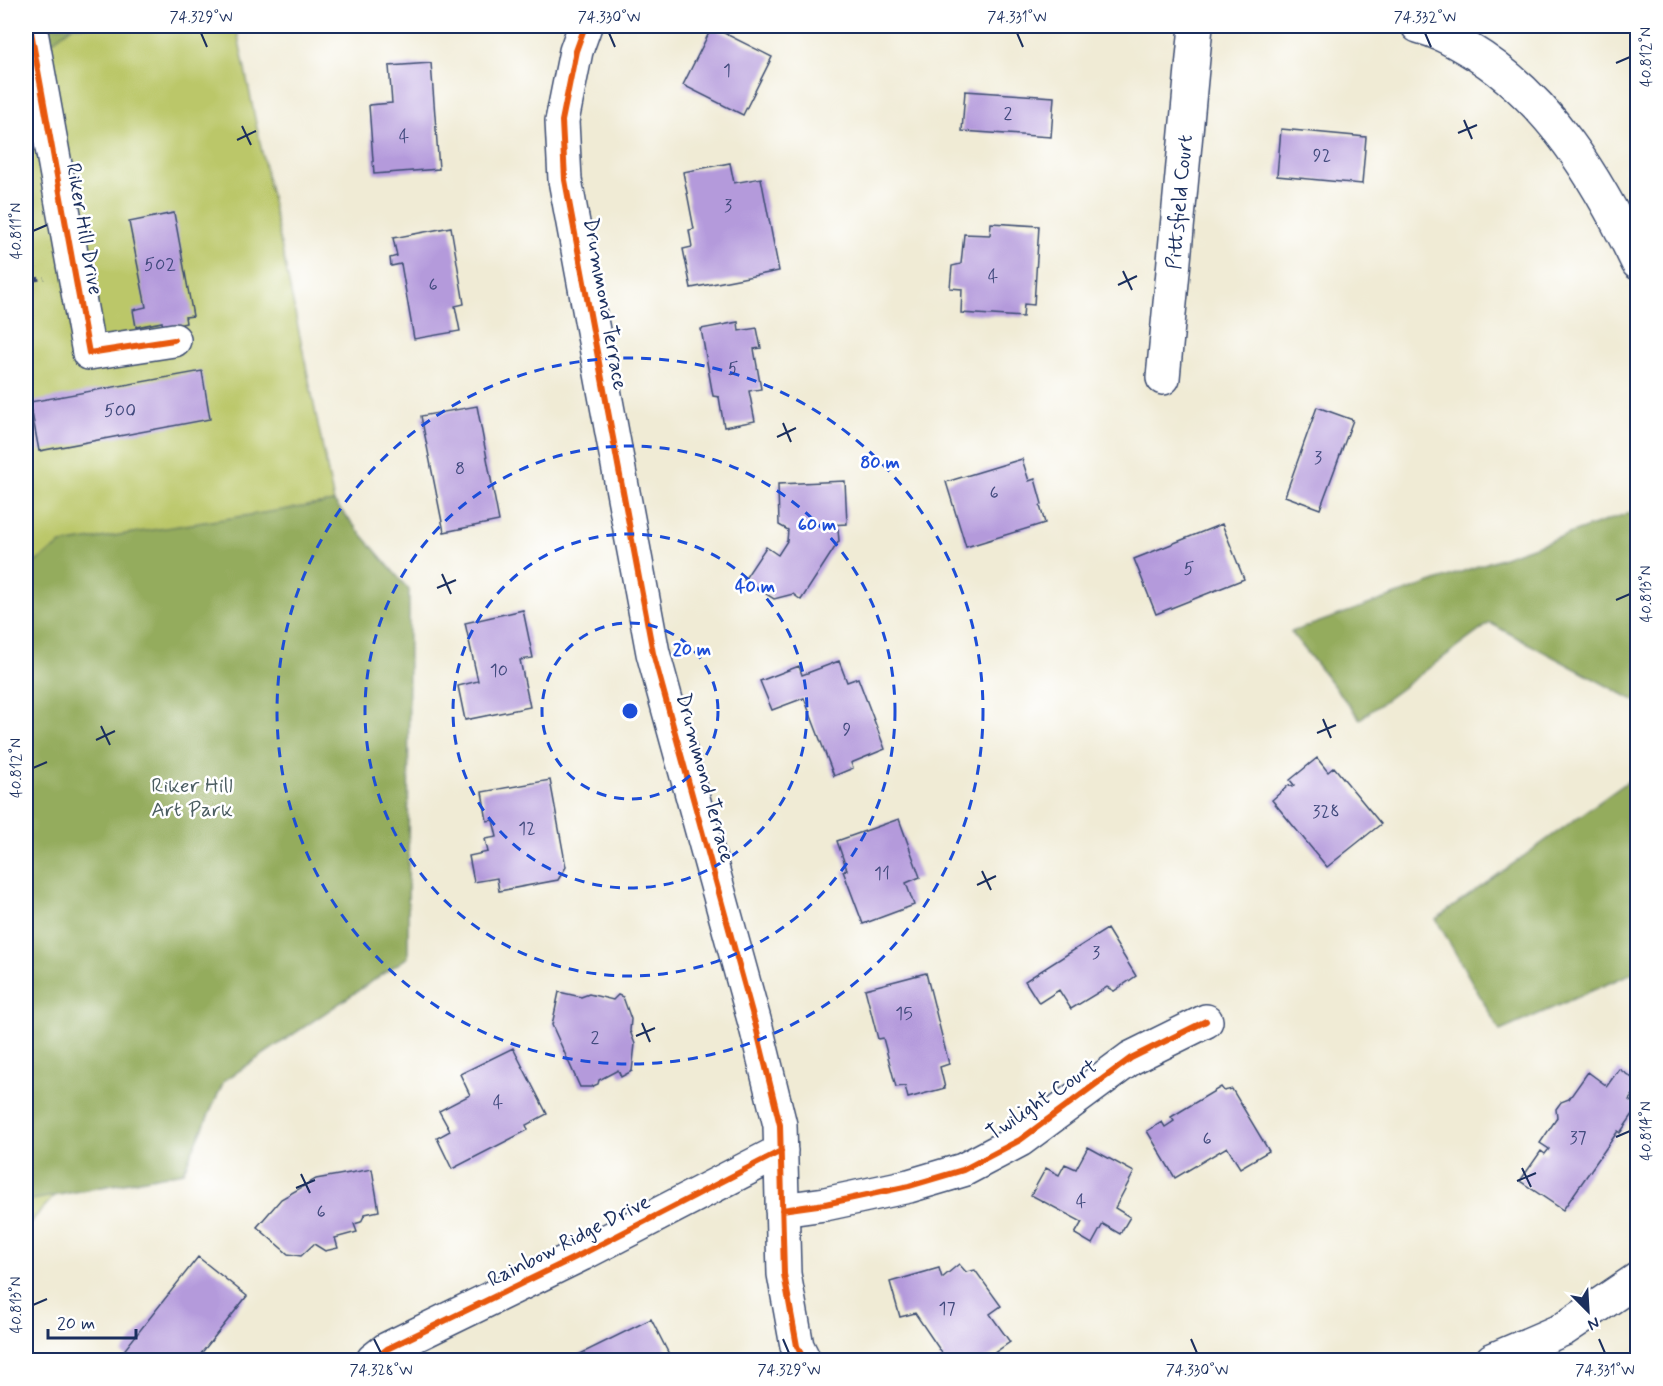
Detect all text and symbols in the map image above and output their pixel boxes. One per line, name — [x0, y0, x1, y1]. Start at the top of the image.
text: 74.329°W — [169, 8, 233, 28]
text: 74.330°W — [578, 8, 640, 28]
text: 74.331°W — [987, 8, 1047, 28]
text: 74.332°W — [1394, 8, 1456, 28]
text: 40.812°N — [1637, 27, 1657, 87]
house number: 1 — [723, 59, 731, 83]
house number: 2 — [1004, 102, 1013, 126]
house number: 4 — [399, 125, 409, 149]
street label: Pittsfield Court — [1160, 133, 1200, 271]
house number: 92 — [1313, 144, 1331, 168]
street label: Riker Hill Drive — [59, 161, 109, 297]
house number: 3 — [724, 194, 732, 218]
text: 40.811°N — [7, 203, 27, 259]
street label: Drummond Terrace — [576, 216, 634, 392]
house number: 502 — [144, 253, 176, 277]
house number: 4 — [988, 265, 998, 289]
house number: 6 — [428, 273, 438, 297]
house number: 5 — [728, 357, 739, 381]
house number: 500 — [104, 399, 136, 423]
house number: 3 — [1314, 446, 1322, 470]
text: 80 m — [860, 451, 900, 475]
house number: 8 — [455, 457, 465, 481]
house number: 6 — [989, 481, 999, 505]
text: 60 m — [798, 513, 836, 537]
house number: 5 — [1184, 557, 1195, 581]
text: 40.813°N — [1637, 566, 1657, 622]
text: 40 m — [735, 575, 775, 599]
text: 20 m — [673, 638, 711, 662]
house number: 10 — [490, 659, 508, 683]
street label: Drummond Terrace — [669, 690, 741, 866]
centre of rings — [620, 701, 640, 721]
house number: 9 — [843, 718, 852, 742]
text: 40.812°N — [7, 738, 27, 798]
park label: Riker Hill Art Park — [151, 772, 233, 824]
house number: 328 — [1312, 800, 1340, 824]
house number: 12 — [518, 817, 536, 841]
house number: 11 — [874, 862, 890, 886]
house number: 3 — [1092, 941, 1100, 965]
house number: 15 — [895, 1002, 913, 1026]
house number: 2 — [591, 1026, 600, 1050]
street label: Twilight Court — [981, 1052, 1103, 1147]
house number: 4 — [493, 1091, 503, 1115]
text: 40.814°N — [1637, 1101, 1657, 1161]
house number: 37 — [1569, 1126, 1587, 1150]
house number: 6 — [1202, 1127, 1212, 1151]
street label: Rainbow Ridge Drive — [483, 1188, 655, 1294]
house number: 4 — [1076, 1190, 1086, 1214]
house number: 6 — [316, 1200, 326, 1224]
text: 40.813°N — [7, 1277, 27, 1333]
north arrow — [1558, 1281, 1618, 1341]
house number: 17 — [938, 1297, 956, 1321]
scale bar — [48, 1302, 136, 1340]
text: 20 m — [57, 1312, 95, 1336]
text: N — [1584, 1312, 1603, 1335]
text: 74.328°W — [349, 1361, 413, 1381]
text: 74.329°W — [757, 1361, 821, 1381]
text: 74.330°W — [1166, 1361, 1228, 1381]
text: 74.331°W — [1575, 1361, 1635, 1381]

